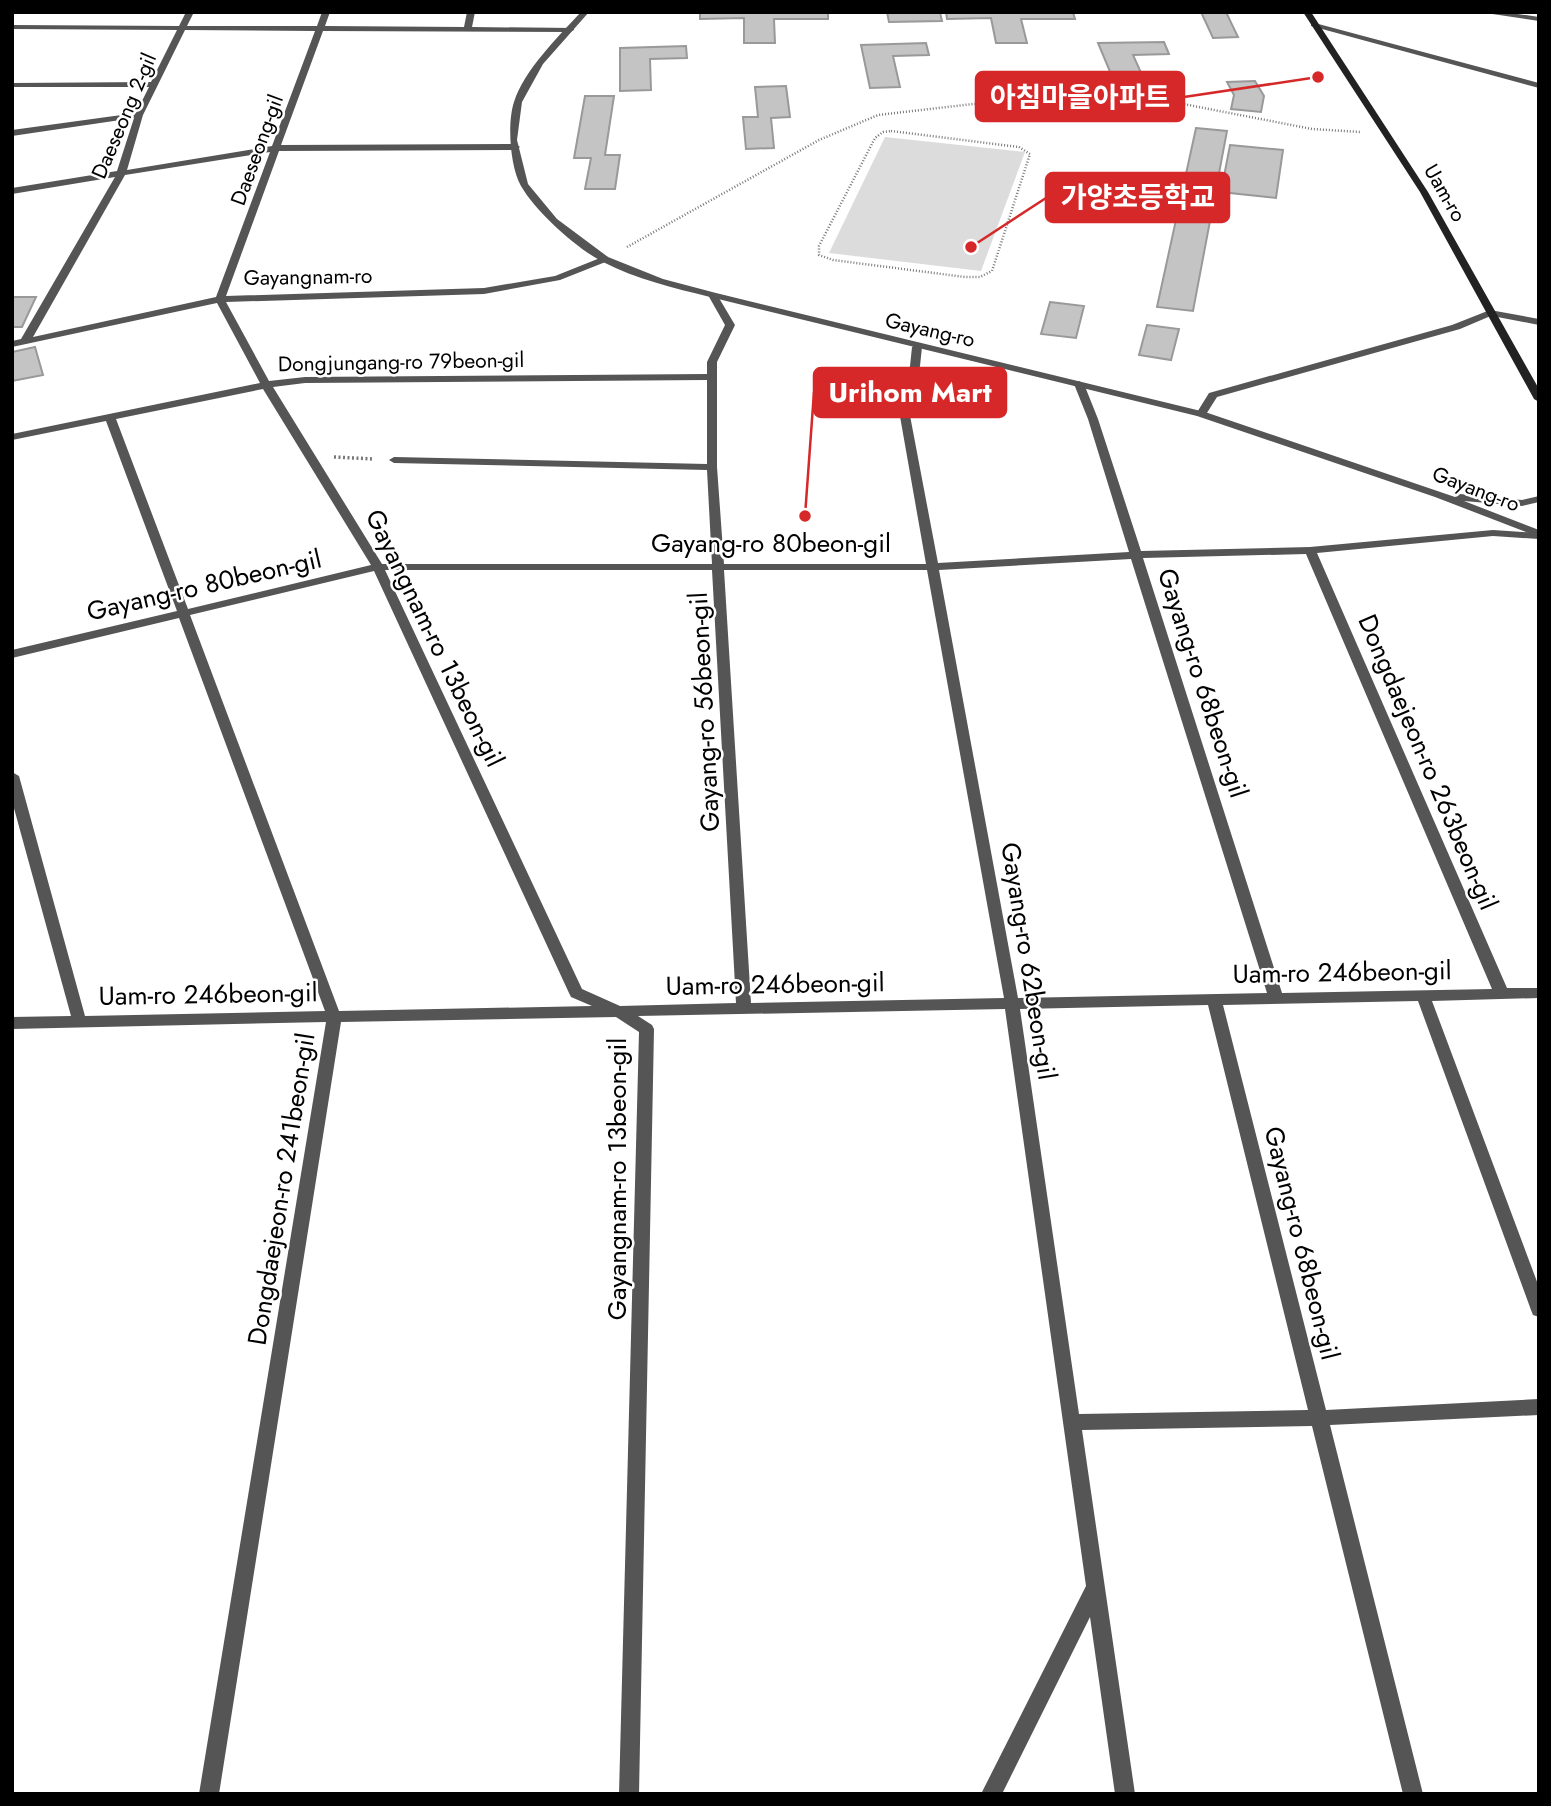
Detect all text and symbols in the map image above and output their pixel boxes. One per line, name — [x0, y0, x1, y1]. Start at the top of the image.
street label: Daeseong 2-gil — [84, 49, 164, 183]
callout: 아침마을아파트 — [976, 72, 1184, 121]
text: 아침마을아파트 — [990, 77, 1170, 118]
street label: Daeseong-gil — [223, 91, 291, 209]
street label: Uam-ro — [1416, 158, 1474, 228]
callout: 가양초등학교 — [1046, 173, 1229, 222]
text: 가양초등학교 — [1061, 177, 1215, 218]
street label: Gayangnam-ro — [243, 261, 373, 293]
street label: Gayang-ro — [882, 305, 978, 355]
street label: Dongjungang-ro 79beon-gil — [278, 345, 524, 379]
callout: Urihom Mart — [814, 368, 1006, 417]
text: Urihom Mart — [828, 372, 992, 413]
street label: Gayang-ro — [1428, 459, 1524, 519]
street label: Gayangnam-ro 13beon-gil — [356, 503, 514, 773]
street label: Gayang-ro 80beon-gil — [651, 524, 891, 562]
street label: Gayang-ro 80beon-gil — [83, 540, 325, 630]
street label: Gayang-ro 68beon-gil — [1148, 563, 1258, 803]
street label: Gayang-ro 56beon-gil — [679, 591, 729, 833]
street label: Dongdaejeon-ro 263beon-gil — [1348, 608, 1508, 916]
street label: Gayang-ro 62beon-gil — [991, 840, 1067, 1082]
street label: Uam-ro 246beon-gil — [1232, 951, 1452, 993]
street label: Uam-ro 246beon-gil — [665, 963, 885, 1005]
street label: Uam-ro 246beon-gil — [98, 973, 318, 1015]
street label: Dongdaejeon-ro 241beon-gil — [238, 1030, 324, 1348]
street label: Gayangnam-ro 13beon-gil — [598, 1038, 636, 1320]
street label: Gayang-ro 68beon-gil — [1255, 1122, 1349, 1364]

